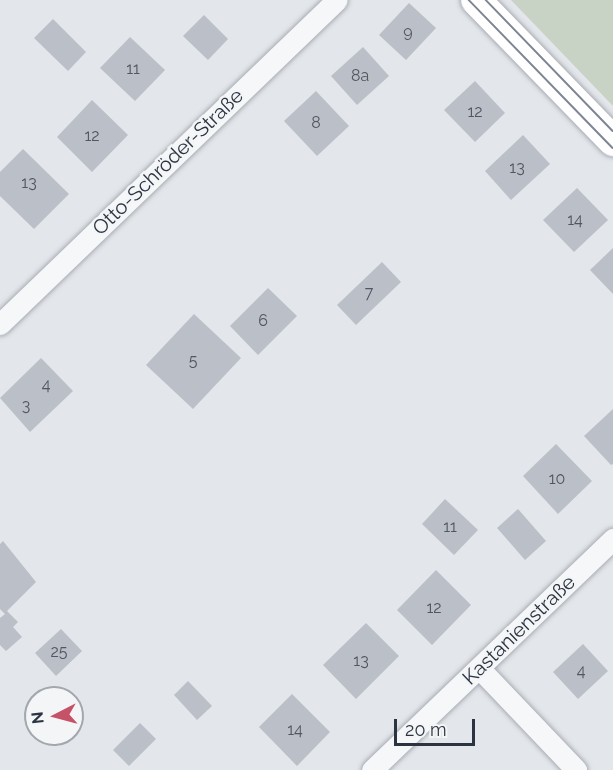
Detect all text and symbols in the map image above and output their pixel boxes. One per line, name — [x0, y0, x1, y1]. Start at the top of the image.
house number: 9 — [403, 22, 413, 42]
house number: 11 — [126, 59, 140, 79]
house number: 8a — [351, 66, 369, 86]
street label: Otto-Schröder-Straße — [88, 84, 248, 240]
house number: 12 — [467, 102, 483, 122]
house number: 8 — [311, 113, 321, 133]
house number: 12 — [84, 126, 100, 146]
house number: 13 — [509, 158, 525, 178]
house number: 13 — [21, 173, 37, 193]
house number: 14 — [567, 210, 583, 230]
house number: 7 — [365, 283, 373, 303]
house number: 6 — [258, 311, 268, 331]
house number: 5 — [189, 351, 197, 371]
house number: 4 — [42, 375, 50, 395]
house number: 3 — [22, 396, 30, 416]
house number: 10 — [549, 469, 565, 489]
house number: 11 — [443, 517, 457, 537]
street label: Kastanienstraße — [458, 570, 580, 690]
house number: 12 — [426, 598, 442, 618]
house number: 25 — [50, 642, 68, 662]
house number: 13 — [353, 651, 369, 671]
house number: 4 — [577, 661, 585, 681]
north arrow — [24, 686, 84, 746]
scale bar — [397, 707, 478, 745]
text: N — [28, 711, 48, 725]
text: 20 m — [405, 719, 447, 740]
house number: 14 — [287, 720, 303, 740]

